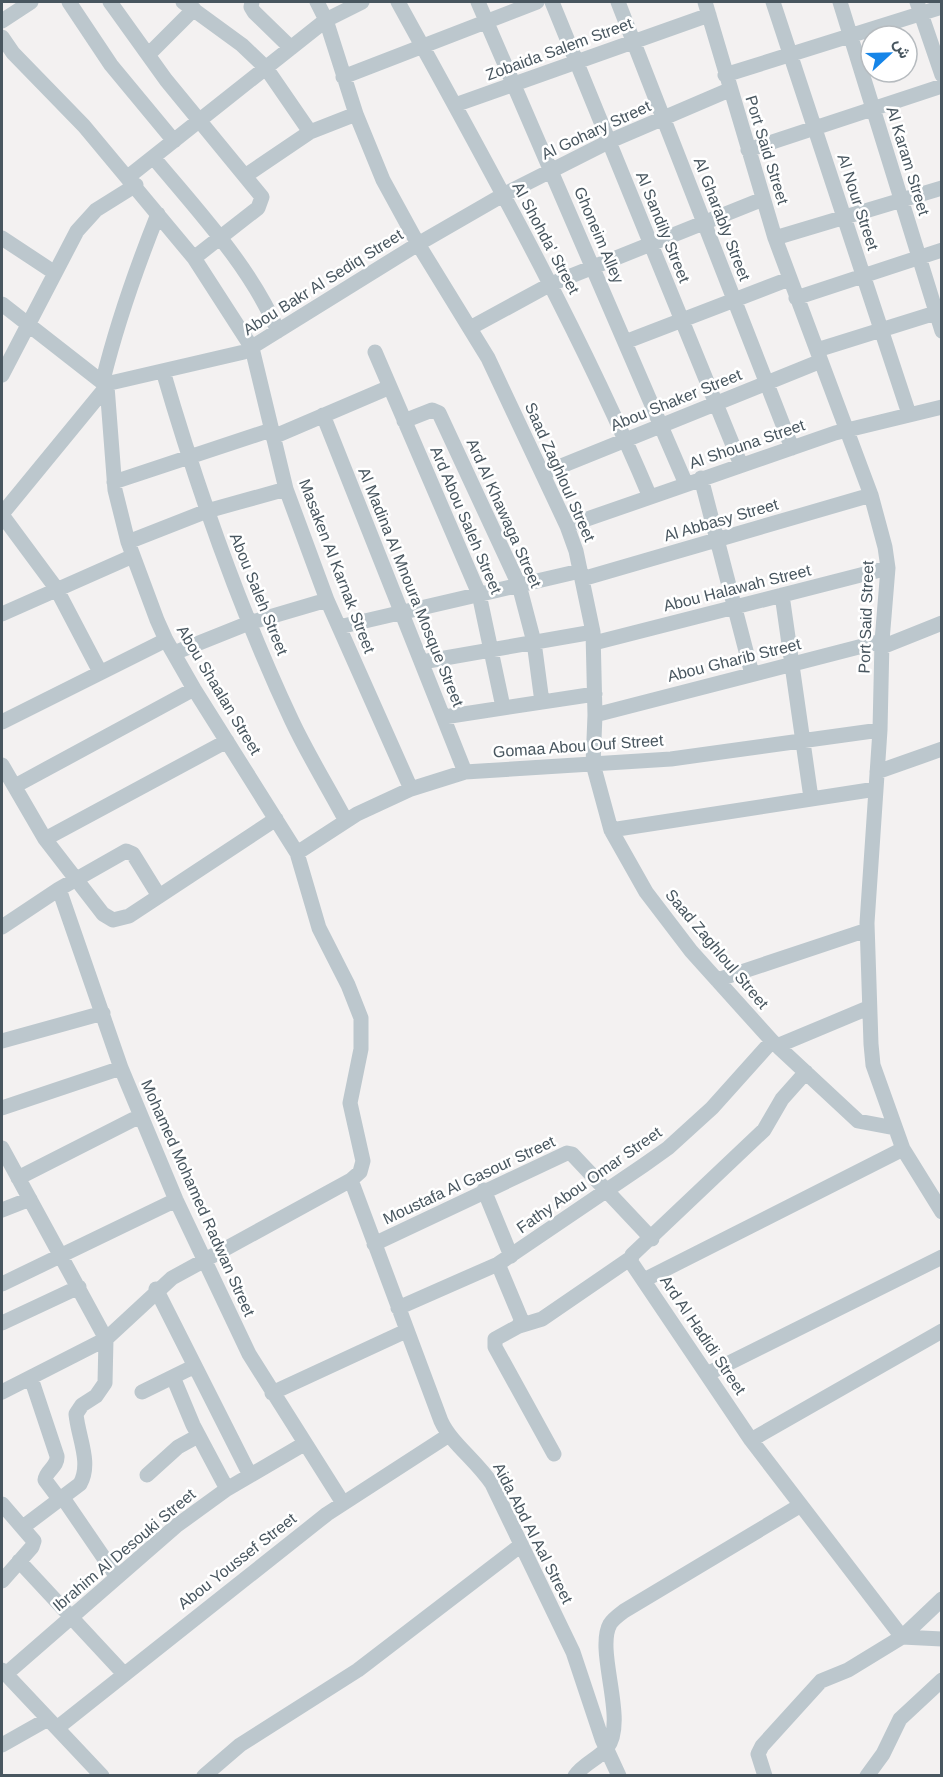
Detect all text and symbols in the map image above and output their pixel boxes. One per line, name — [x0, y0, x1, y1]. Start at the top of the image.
street label: Zobaida Salem Street — [483, 14, 635, 83]
north arrow — [859, 24, 919, 84]
text: ش — [890, 36, 914, 61]
street label: Port Said Street — [742, 94, 792, 207]
street label: Al Gohary Street — [539, 97, 654, 163]
street label: Al Karam Street — [883, 105, 933, 218]
street label: Al Nour Street — [834, 152, 882, 253]
street label: Al Gharably Street — [691, 155, 754, 284]
street label: Al Sandily Street — [633, 169, 693, 286]
street label: Al Shohda' Street — [509, 179, 583, 297]
street label: Ghoneim Alley — [571, 184, 627, 286]
street label: Abou Bakr Al Sediq Street — [240, 225, 406, 338]
street label: Abou Shaker Street — [608, 366, 744, 434]
street label: Saad Zaghloul Street — [522, 400, 599, 545]
street label: Al Shouna Street — [687, 416, 807, 472]
street label: Ard Al Khawaga Street — [463, 436, 545, 590]
street label: Ard Abou Saleh Street — [427, 444, 505, 597]
street label: Al Madina Al Mnoura Mosque Street — [355, 465, 467, 709]
street label: Masaken Al Karnak Street — [296, 477, 378, 656]
street label: Al Abbasy Street — [662, 495, 781, 544]
street label: Abou Saleh Street — [227, 531, 291, 658]
street label: Port Said Street — [856, 560, 876, 674]
street label: Abou Halawah Street — [662, 561, 813, 615]
street label: Abou Shaalan Street — [174, 622, 265, 758]
street label: Abou Gharib Street — [665, 635, 803, 685]
street label: Gomaa Abou Ouf Street — [492, 732, 664, 760]
street label: Saad Zaghloul Street — [662, 886, 772, 1012]
street label: Mohamed Mohamed Radwan Street — [138, 1077, 258, 1319]
street label: Fathy Abou Omar Street — [513, 1123, 665, 1236]
street label: Moustafa Al Gasour Street — [380, 1132, 558, 1227]
street label: Ard Al Hadidi Street — [657, 1272, 749, 1398]
street label: Aida Abd Al Aal Street — [490, 1460, 576, 1607]
street label: Ibrahim Al Desouki Street — [49, 1485, 199, 1615]
street label: Abou Youssef Street — [175, 1509, 300, 1612]

